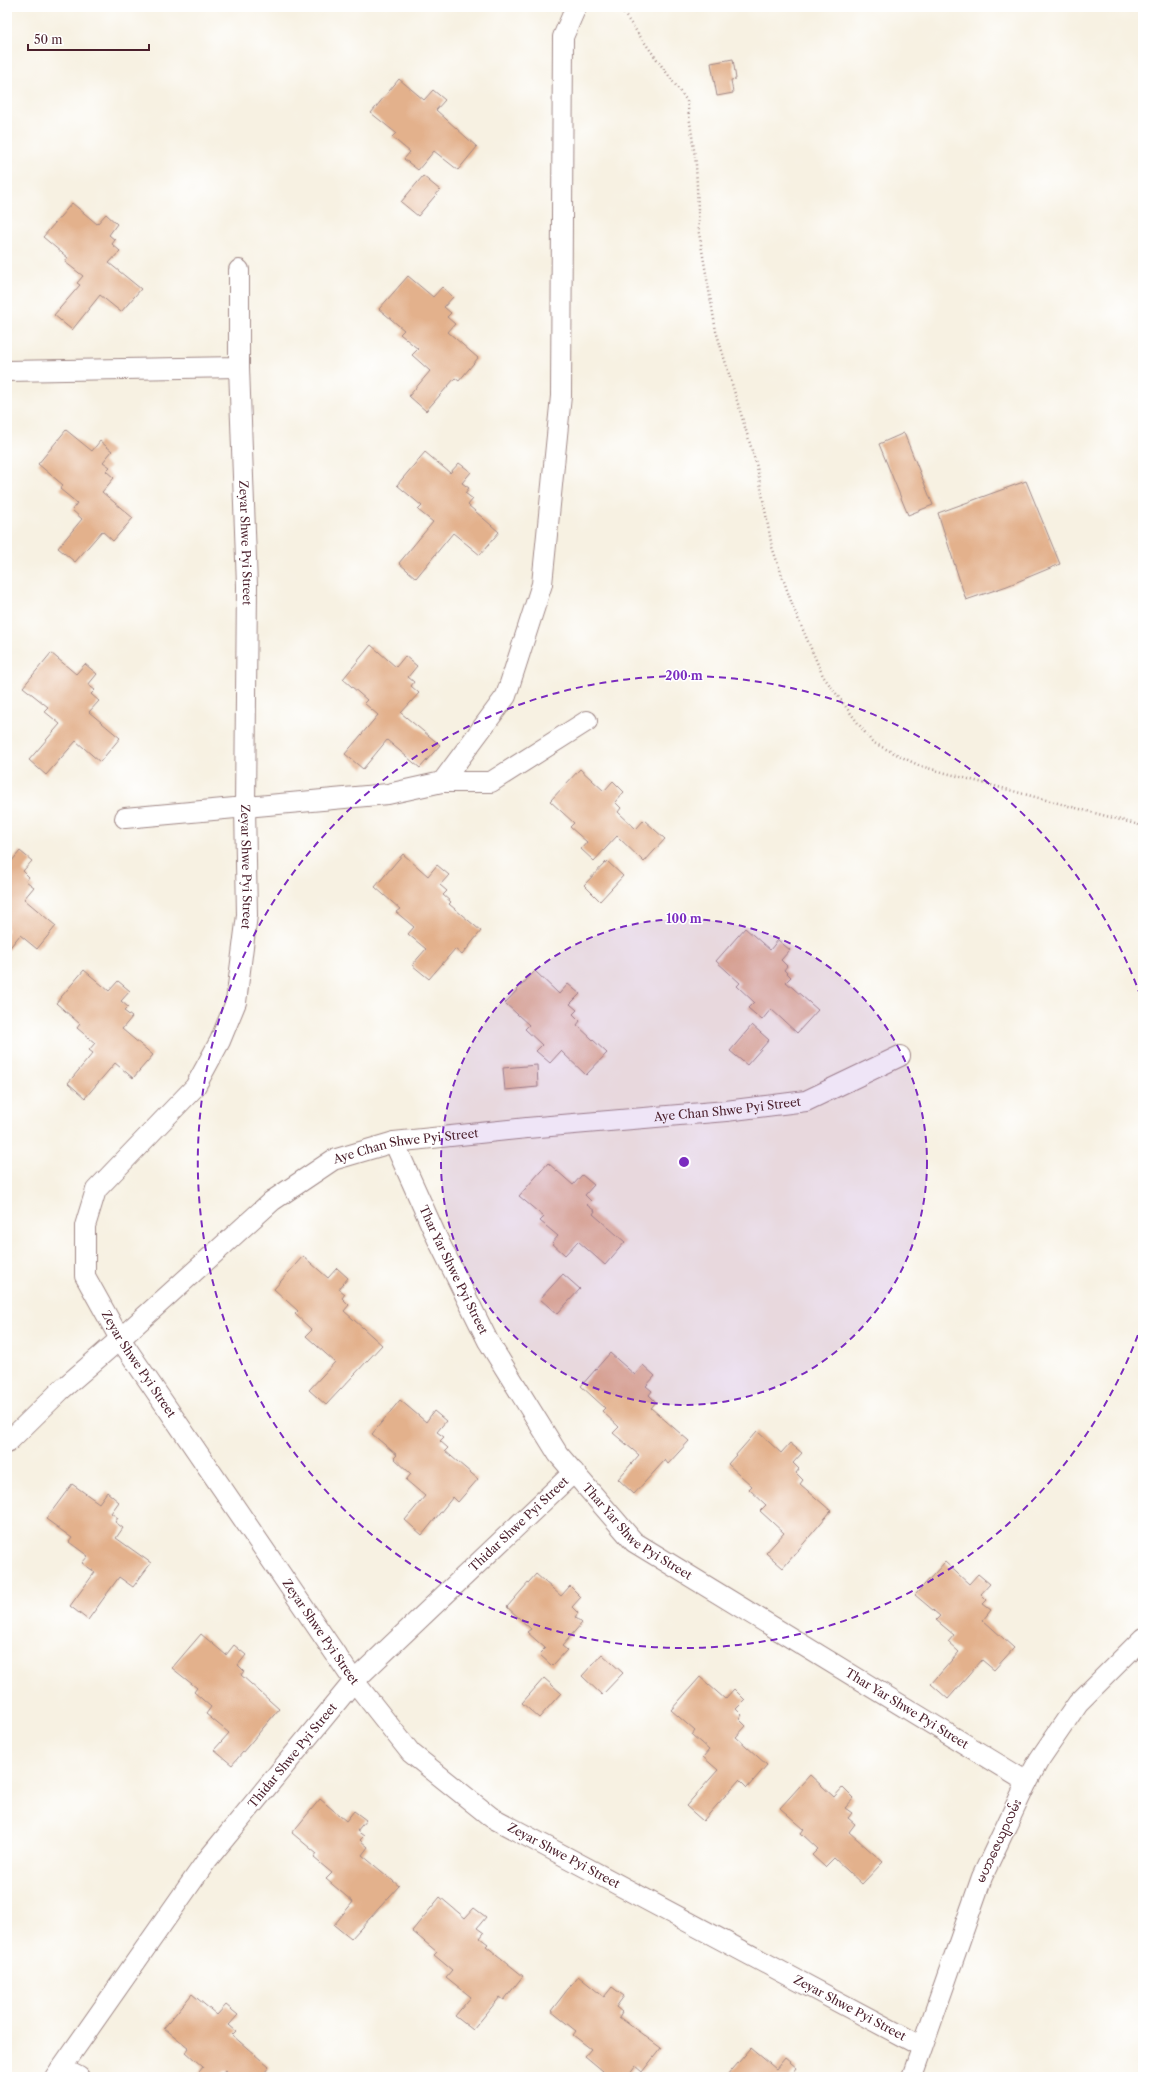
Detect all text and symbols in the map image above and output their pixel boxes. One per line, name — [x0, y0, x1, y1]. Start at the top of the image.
scale bar — [28, 26, 149, 52]
text: 50 m — [34, 32, 63, 47]
street label: Zeyar Shwe Pyi Street — [236, 480, 255, 606]
text: 200 m — [665, 668, 703, 683]
street label: Zeyar Shwe Pyi Street — [238, 804, 255, 931]
text: 100 m — [666, 911, 702, 926]
street label: Aye Chan Shwe Pyi Street — [652, 1094, 802, 1124]
street label: Aye Chan Shwe Pyi Street — [330, 1125, 480, 1167]
centre of rings — [677, 1155, 691, 1169]
street label: Thar Yar Shwe Pyi Street — [416, 1203, 492, 1337]
street label: Zeyar Shwe Pyi Street — [99, 1308, 180, 1421]
street label: Thidar Shwe Pyi Street — [466, 1473, 572, 1575]
street label: Thar Yar Shwe Pyi Street — [580, 1480, 696, 1583]
street label: Zeyar Shwe Pyi Street — [279, 1576, 363, 1688]
street label: Thar Yar Shwe Pyi Street — [843, 1665, 972, 1752]
street label: Thidar Shwe Pyi Street — [245, 1699, 340, 1811]
street label: မဟာဇေယျာလမ်း — [972, 1796, 1027, 1886]
street label: Zeyar Shwe Pyi Street — [505, 1819, 623, 1892]
street label: Zeyar Shwe Pyi Street — [791, 1972, 909, 2044]

